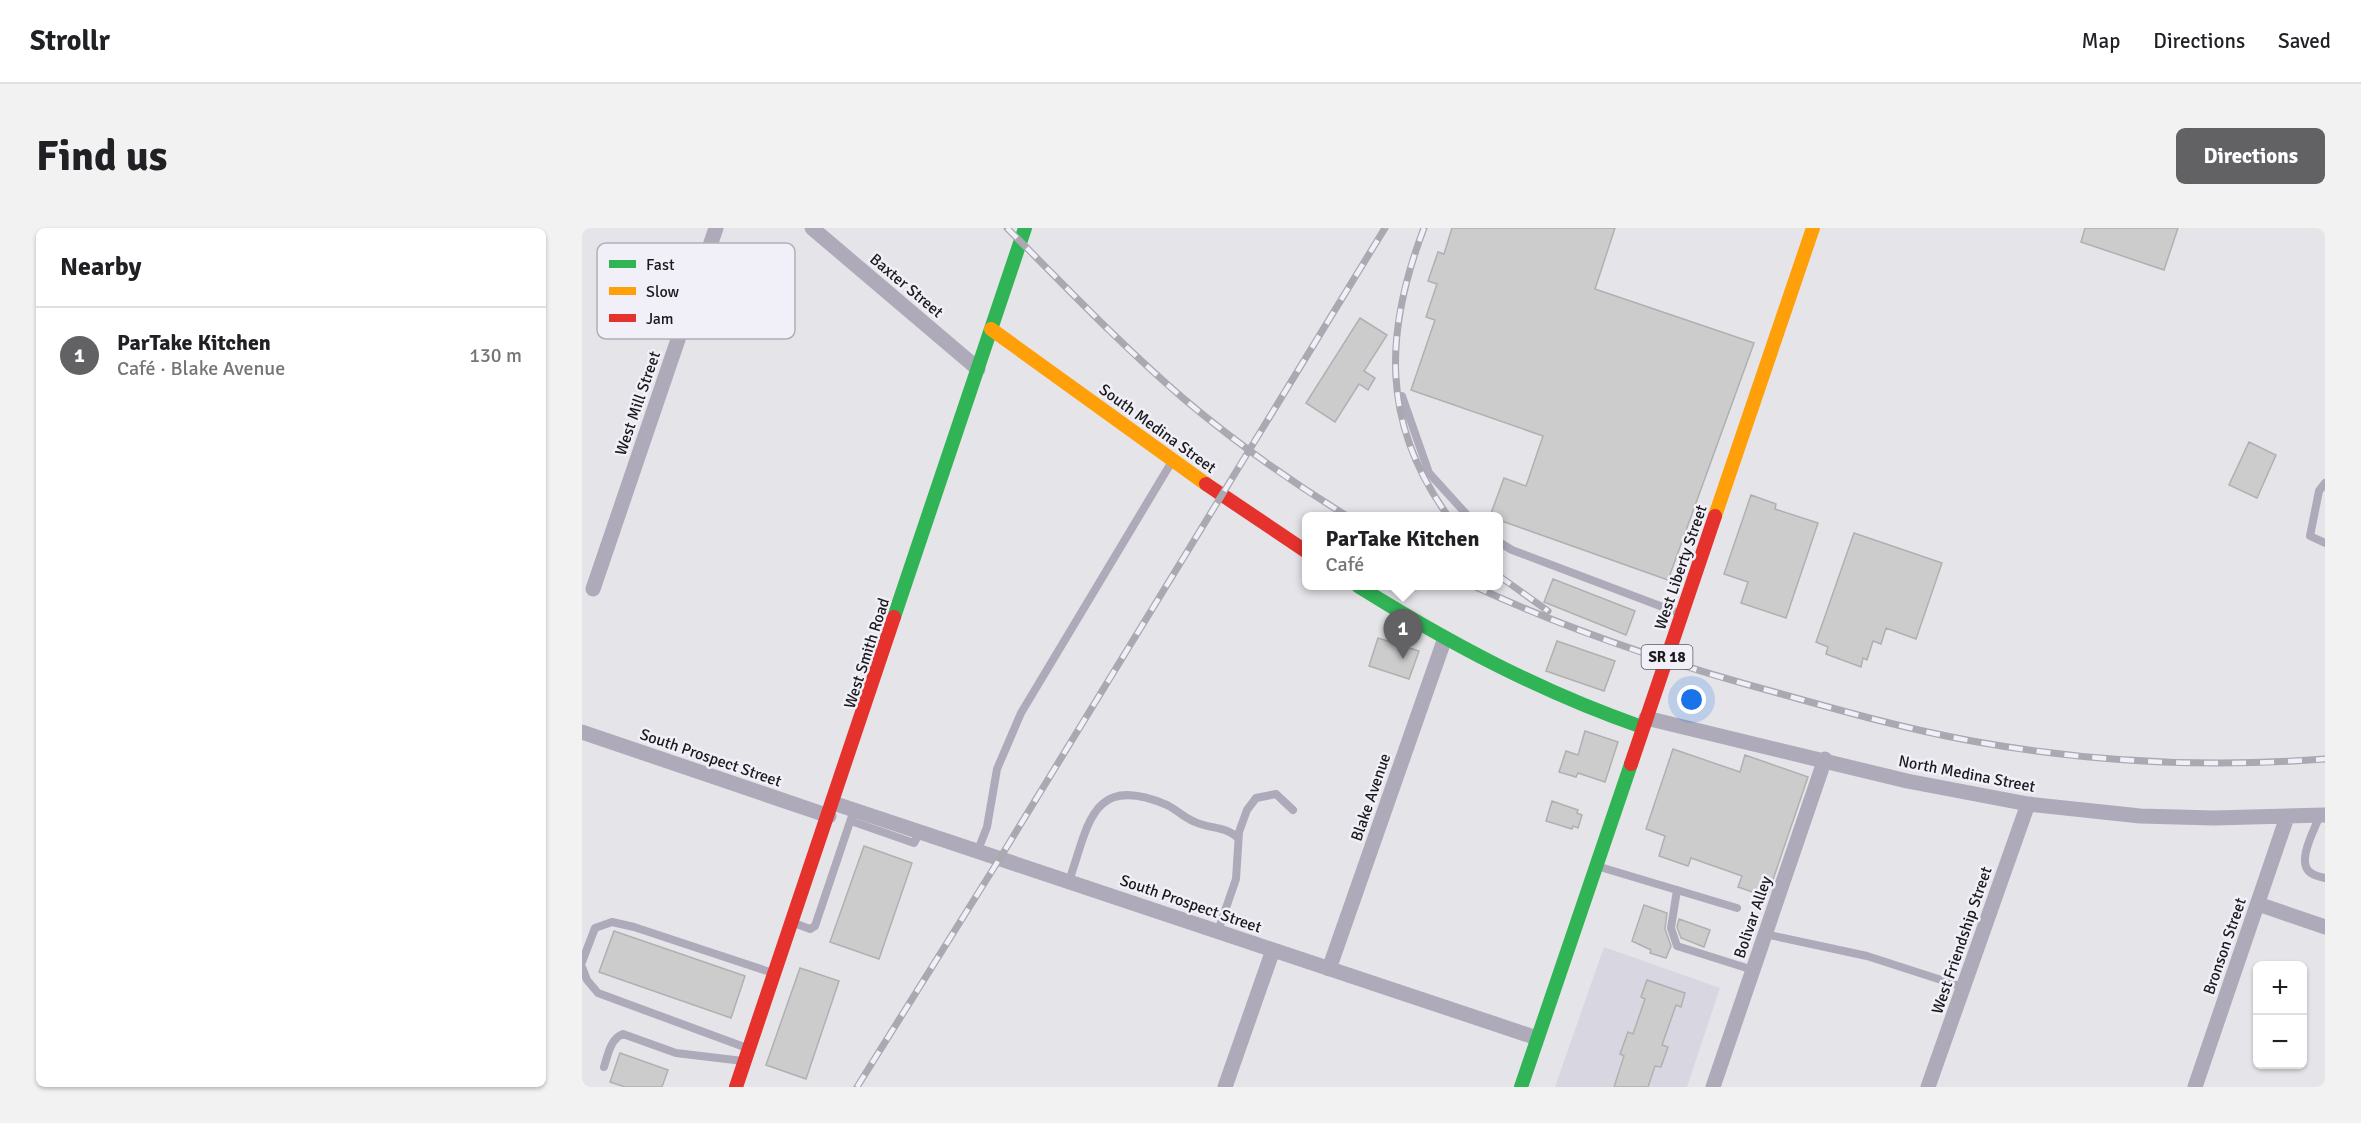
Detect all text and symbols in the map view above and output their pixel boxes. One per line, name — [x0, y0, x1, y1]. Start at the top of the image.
text: Strollr — [30, 24, 110, 58]
text: Map — [2082, 28, 2120, 54]
text: Directions — [2153, 28, 2245, 54]
text: Saved — [2278, 28, 2331, 54]
button: Directions — [2176, 128, 2325, 184]
text: Find us — [36, 131, 167, 182]
legend — [597, 243, 795, 339]
street label: Baxter Street — [866, 249, 947, 323]
text: Nearby — [60, 251, 141, 283]
text: Fast — [646, 255, 675, 275]
text: Slow — [646, 282, 680, 302]
text: Jam — [646, 309, 674, 329]
text: ParTake Kitchen — [117, 329, 271, 356]
text: 1 — [74, 343, 85, 368]
text: 130 m — [469, 343, 522, 368]
street label: West Mill Street — [611, 348, 665, 458]
text: Café · Blake Avenue — [117, 356, 285, 381]
street label: South Medina Street — [1095, 380, 1220, 478]
street label: West Liberty Street — [1650, 502, 1712, 632]
popup — [1302, 512, 1503, 590]
text: ParTake Kitchen — [1326, 525, 1479, 552]
text: Café — [1326, 552, 1364, 577]
street label: West Smith Road — [840, 595, 894, 711]
pin: 1 — [1384, 610, 1422, 659]
road number: SR 18 — [1642, 645, 1692, 669]
your location — [1677, 685, 1706, 714]
street label: South Prospect Street — [637, 724, 784, 792]
street label: Blake Avenue — [1347, 751, 1395, 844]
street label: North Medina Street — [1897, 751, 2037, 797]
street label: West Friendship Street — [1927, 864, 1997, 1017]
street label: South Prospect Street — [1117, 870, 1264, 938]
street label: Bolivar Alley — [1730, 873, 1776, 961]
street label: Bronson Street — [2199, 895, 2251, 997]
map controls — [2253, 961, 2307, 1069]
button: + — [2253, 961, 2307, 1015]
button: − — [2253, 1015, 2307, 1069]

